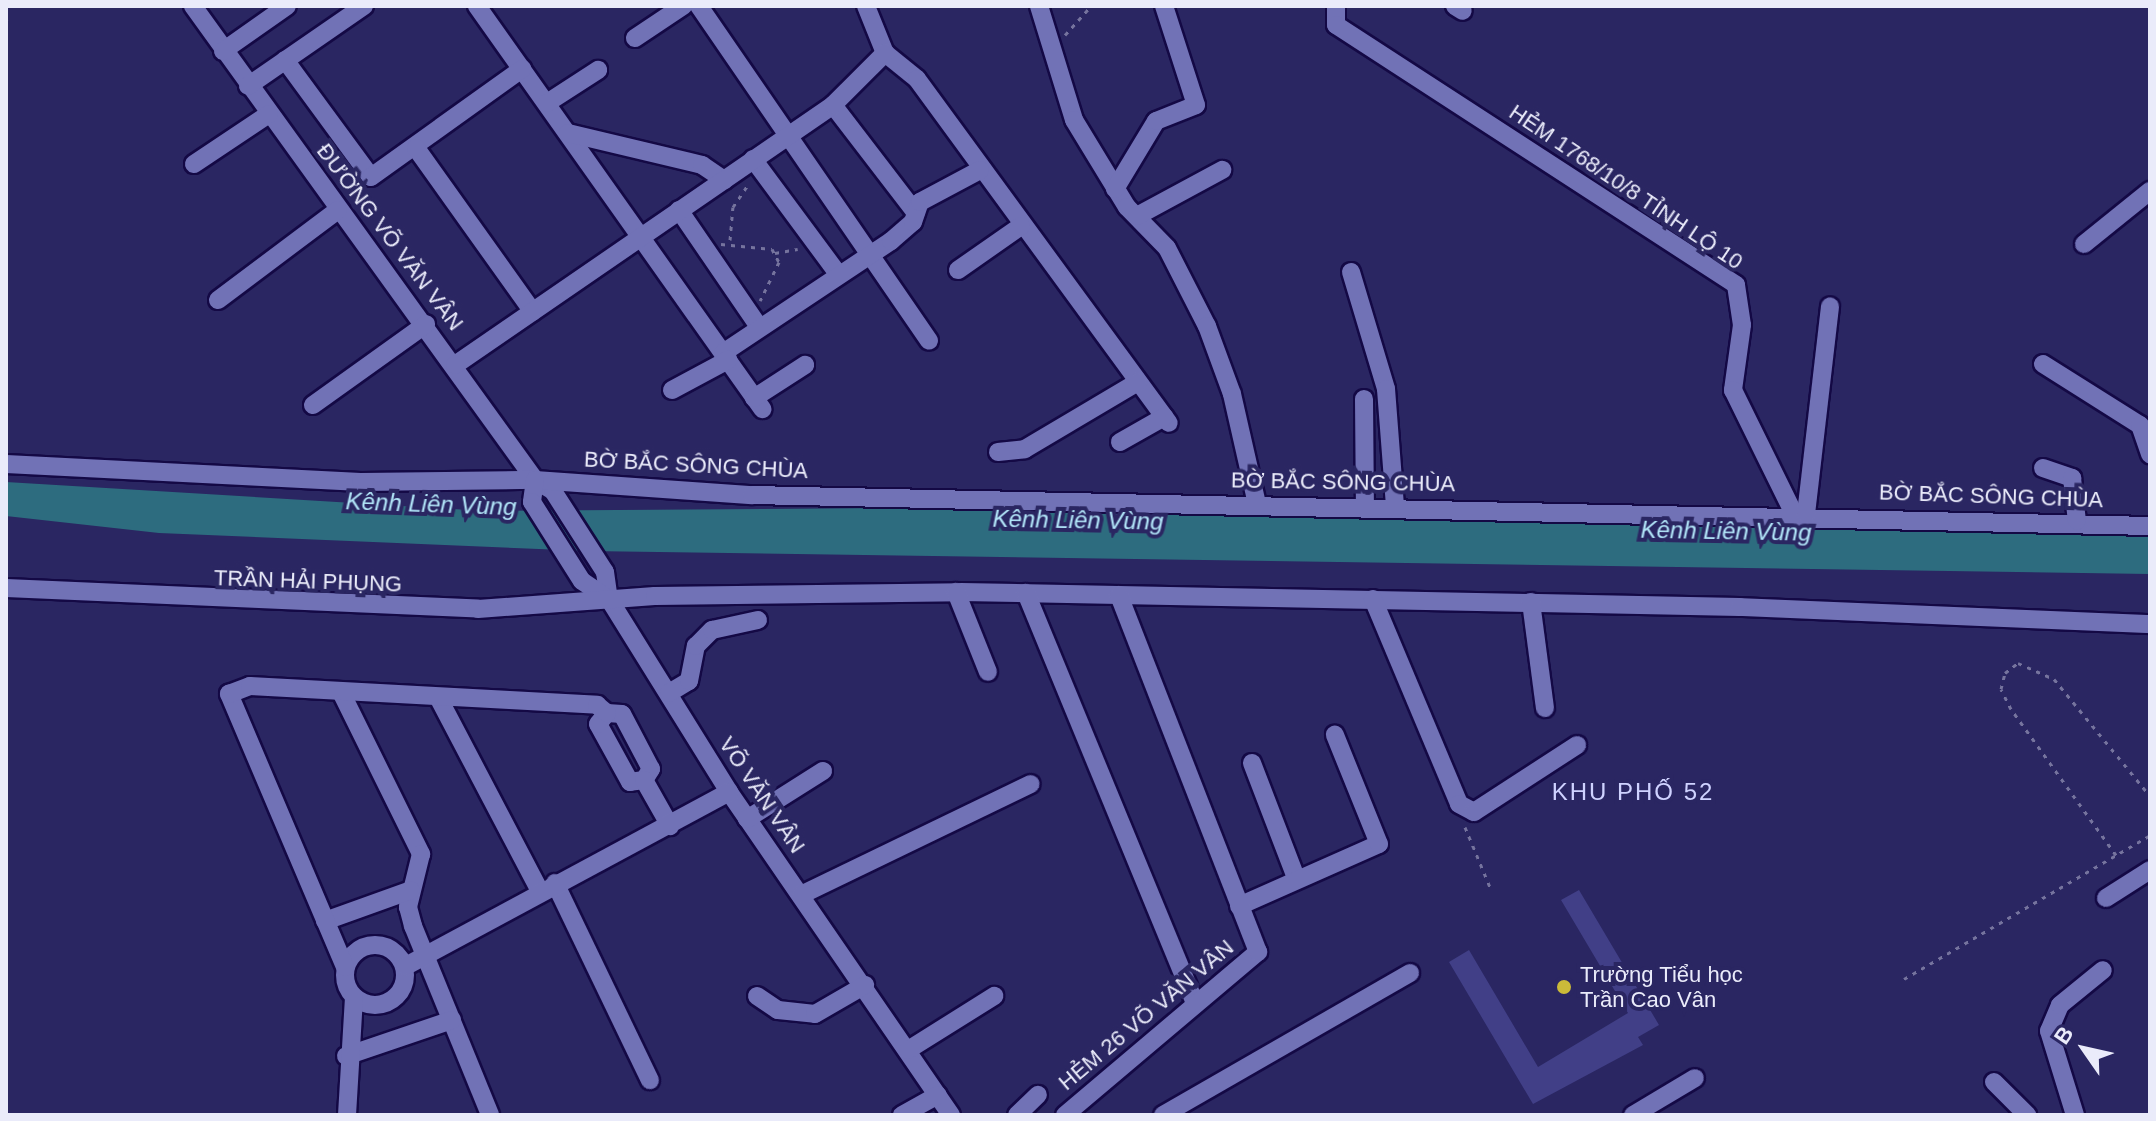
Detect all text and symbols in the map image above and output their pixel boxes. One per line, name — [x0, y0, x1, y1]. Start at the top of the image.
street label: HẺM 1768/10/8 TỈNH LỘ 10 — [1504, 99, 1748, 275]
street label: ĐƯỜNG VÕ VĂN VÂN — [311, 138, 469, 336]
street label: BỜ BẮC SÔNG CHÙA — [583, 446, 809, 484]
street label: BỜ BẮC SÔNG CHÙA — [1231, 467, 1455, 497]
street label: BỜ BẮC SÔNG CHÙA — [1878, 479, 2104, 513]
water label: Kênh Liên Vùng — [345, 487, 517, 521]
water label: Kênh Liên Vùng — [992, 504, 1164, 536]
water label: Kênh Liên Vùng — [1640, 515, 1812, 547]
street label: TRẦN HẢI PHỤNG — [213, 565, 403, 597]
street label: VÕ VĂN VÂN — [713, 732, 811, 858]
district label: KHU PHỐ 52 — [1552, 778, 1714, 806]
street label: HẺM 26 VÕ VĂN VÂN — [1053, 934, 1239, 1096]
place label: Trường Tiểu học Trần Cao Vân — [1580, 961, 1743, 1012]
marker: Trường Tiểu học Trần Cao Vân — [1555, 978, 1573, 996]
north arrow — [2044, 1009, 2124, 1089]
text: B — [2049, 1022, 2078, 1049]

